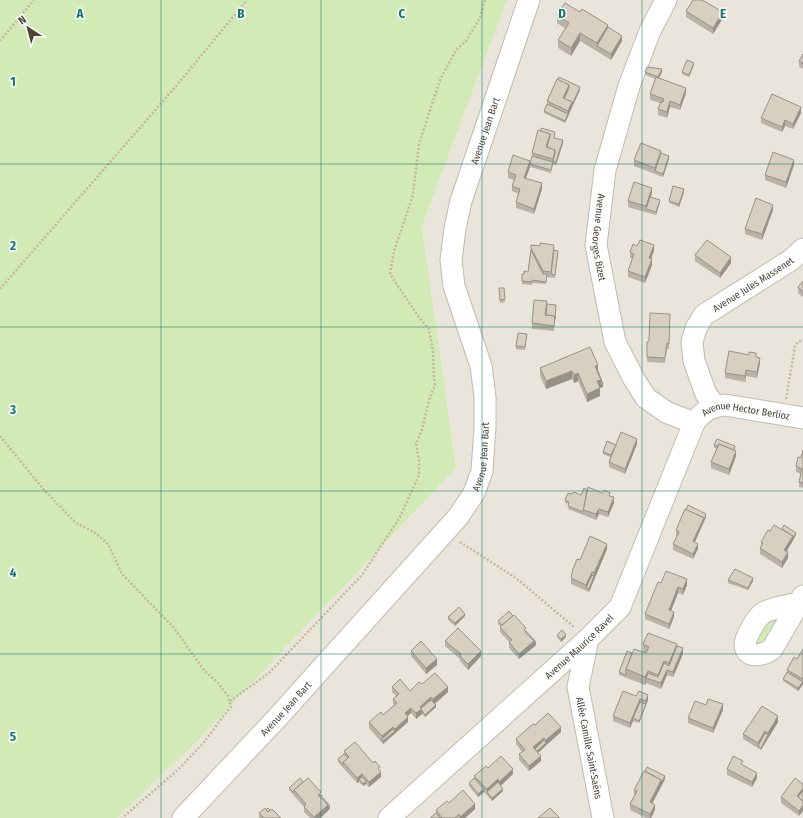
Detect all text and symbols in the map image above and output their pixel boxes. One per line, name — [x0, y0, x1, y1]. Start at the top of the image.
text: A — [75, 6, 84, 21]
text: B — [237, 6, 245, 21]
text: C — [399, 6, 406, 21]
text: D — [558, 6, 566, 21]
text: E — [720, 6, 726, 21]
north arrow — [8, 8, 48, 48]
text: N — [16, 13, 29, 28]
text: 1 — [10, 74, 16, 89]
street label: Avenue Jean Bart — [469, 95, 503, 166]
street label: Avenue Georges Bizet — [589, 193, 608, 283]
text: 2 — [9, 238, 16, 253]
street label: Avenue Jules Massenet — [711, 255, 798, 315]
street label: Avenue Hector Berlioz — [700, 400, 791, 423]
text: 3 — [9, 402, 16, 417]
street label: Avenue Jean Bart — [470, 421, 492, 493]
text: 4 — [10, 565, 17, 580]
street label: Avenue Maurice Ravel — [543, 612, 617, 682]
street label: Avenue Jean Bart — [258, 679, 315, 739]
street label: Allée Camille Saint-Saëns — [573, 696, 604, 800]
text: 5 — [10, 729, 16, 744]

